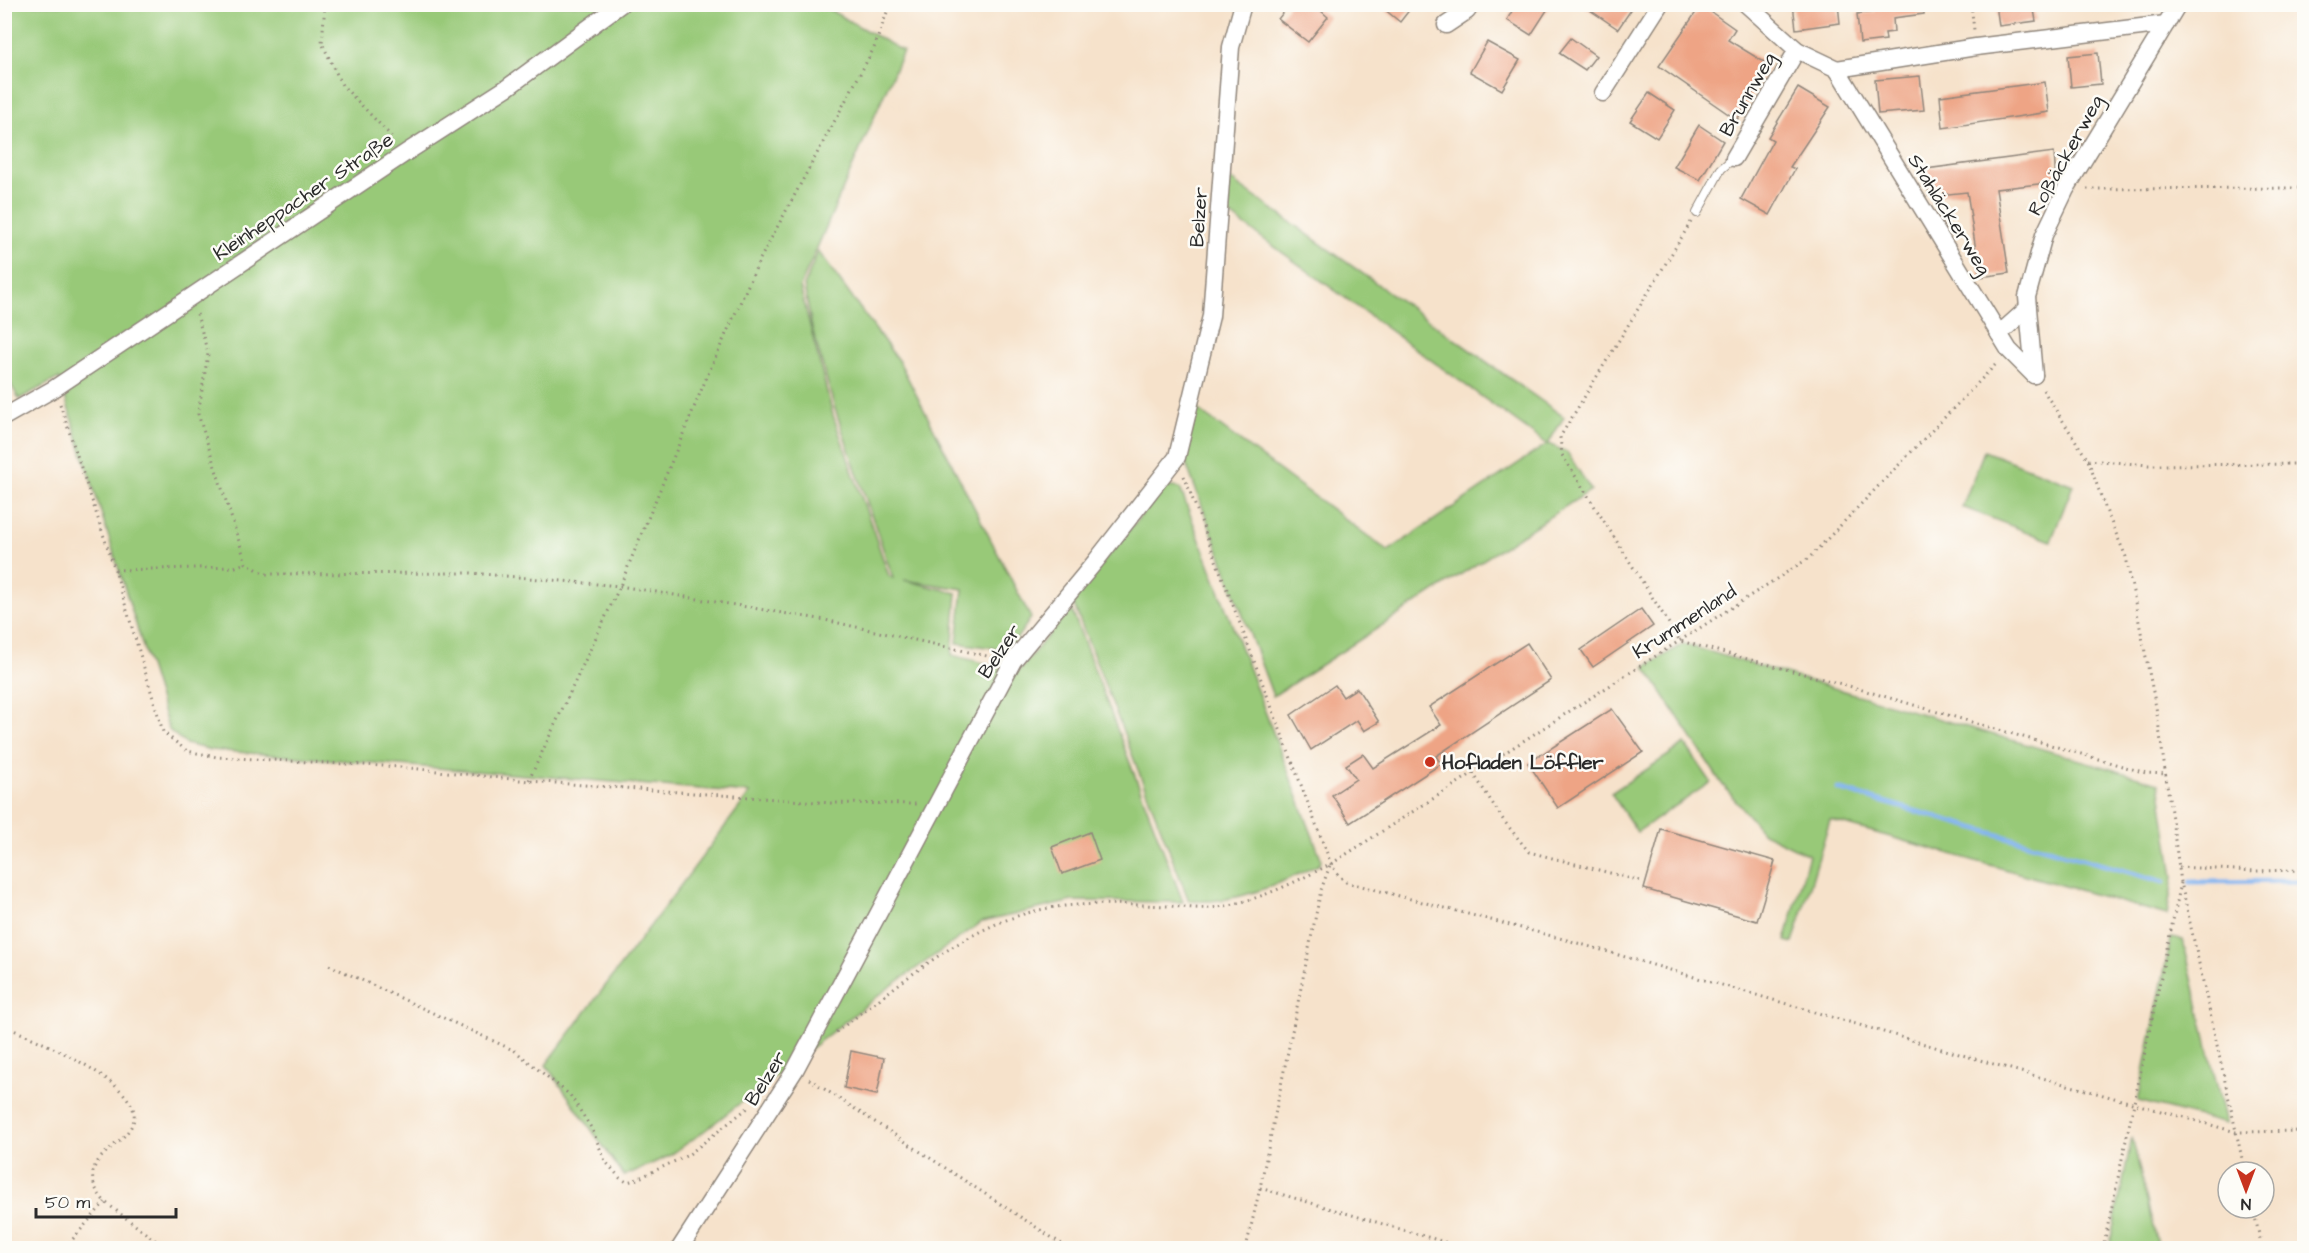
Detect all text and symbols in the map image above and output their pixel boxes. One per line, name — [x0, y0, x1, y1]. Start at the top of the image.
street label: Brunnweg — [1713, 47, 1784, 142]
street label: Roßäckerweg — [2021, 90, 2111, 221]
street label: Kleinheppacher Straße — [208, 126, 399, 268]
street label: Stahläckerweg — [1900, 148, 1998, 281]
street label: Belzer — [1183, 186, 1215, 248]
street label: Krummenland — [1627, 578, 1742, 666]
street label: Belzer — [971, 619, 1028, 684]
place label: Hofladen Löffler — [1442, 749, 1604, 777]
marker: Hofladen Löffler — [1423, 755, 1437, 769]
street label: Belzer — [738, 1046, 794, 1111]
north arrow — [2216, 1160, 2276, 1220]
scale bar — [36, 1181, 176, 1219]
text: 50 m — [45, 1190, 90, 1215]
text: N — [2241, 1193, 2251, 1215]

